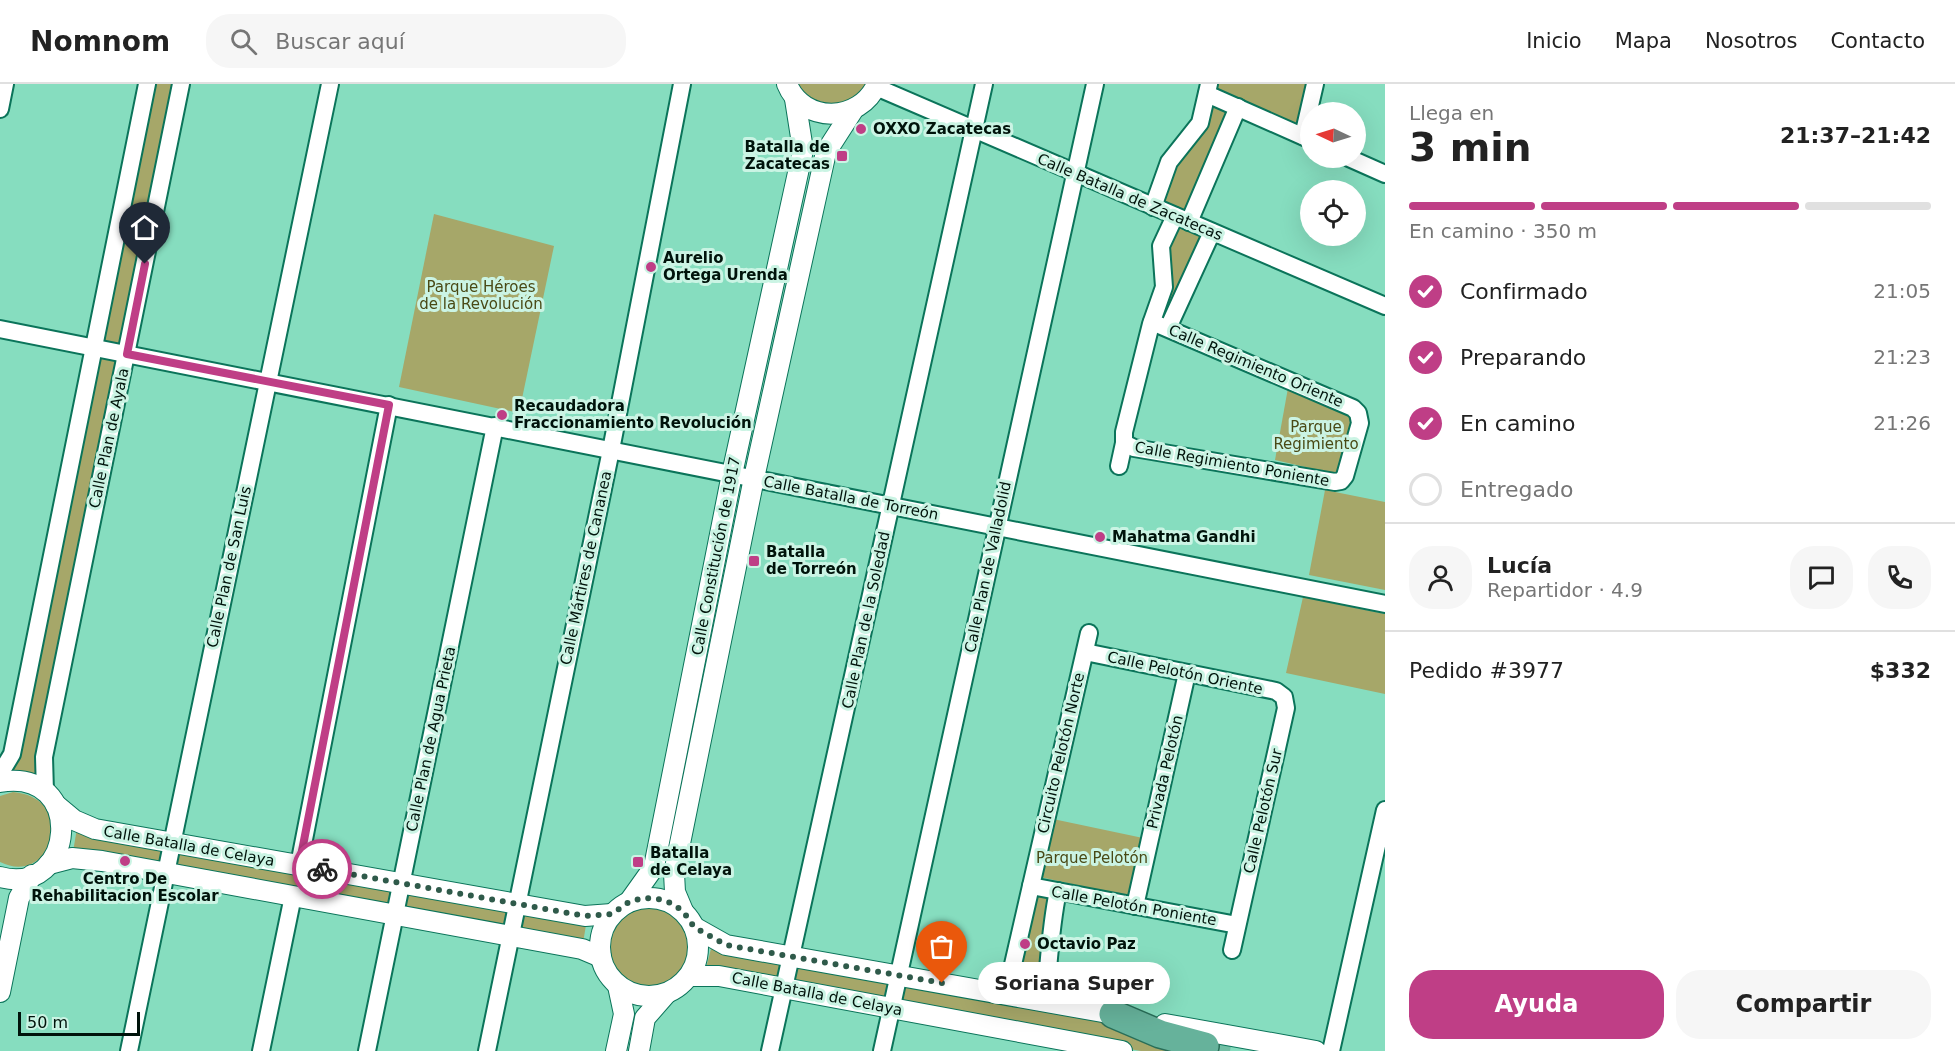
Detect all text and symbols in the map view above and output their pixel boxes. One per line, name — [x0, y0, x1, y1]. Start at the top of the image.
search box — [206, 14, 626, 68]
text: Nomnom — [30, 25, 170, 58]
icon: search — [227, 25, 260, 58]
text: Buscar aquí — [275, 29, 405, 54]
text: Inicio — [1526, 29, 1582, 53]
text: Mapa — [1615, 29, 1672, 53]
text: Nosotros — [1705, 29, 1797, 53]
text: Contacto — [1830, 29, 1925, 53]
text: Llega en — [1409, 101, 1494, 125]
north arrow — [1300, 102, 1366, 168]
map controls — [1300, 102, 1366, 246]
place label: OXXO Zacatecas — [873, 120, 1011, 138]
marker: OXXO Zacatecas — [854, 122, 868, 136]
text: 21:37–21:42 — [1780, 123, 1931, 148]
text: 3 min — [1409, 125, 1531, 170]
place label: Batalla de Zacatecas — [745, 138, 830, 173]
marker: Batalla de Zacatecas — [835, 149, 849, 163]
street label: Calle Batalla de Zacatecas — [1035, 150, 1226, 244]
button: locate — [1300, 180, 1366, 246]
pin — [119, 202, 170, 264]
icon: home — [128, 211, 161, 244]
text: En camino · 350 m — [1409, 219, 1597, 243]
place label: Aurelio Ortega Urenda — [663, 249, 788, 284]
marker: Aurelio Ortega Urenda — [644, 260, 658, 274]
icon: check — [1409, 275, 1442, 308]
park label: Parque Héroes de la Revolución — [419, 278, 543, 313]
text: Confirmado — [1460, 279, 1588, 304]
text: 21:05 — [1873, 279, 1931, 303]
street label: Calle Regimiento Oriente — [1166, 321, 1346, 411]
icon: check — [1409, 341, 1442, 374]
text: Preparando — [1460, 345, 1586, 370]
text: 21:23 — [1873, 345, 1931, 369]
street label: Calle Plan de Ayala — [85, 366, 133, 510]
place label: Recaudadora Fraccionamiento Revolución — [514, 397, 752, 432]
icon: check — [1409, 407, 1442, 440]
marker: Recaudadora Fraccionamiento Revolución — [495, 408, 509, 422]
text: En camino — [1460, 411, 1575, 436]
text: 21:26 — [1873, 411, 1931, 435]
park label: Parque Regimiento — [1273, 418, 1359, 453]
street label: Calle Regimiento Poniente — [1133, 438, 1331, 490]
street label: Calle Constitución de 1917 — [688, 455, 744, 657]
street label: Calle Mártires de Cananea — [557, 469, 615, 667]
street label: Calle Batalla de Torreón — [762, 472, 940, 524]
text: Entregado — [1460, 477, 1573, 502]
street label: Calle Plan de Valladolid — [961, 480, 1015, 654]
street label: Calle Plan de San Luis — [203, 484, 255, 649]
place label: Mahatma Gandhi — [1112, 528, 1256, 546]
street label: Calle Plan de la Soledad — [838, 530, 894, 710]
marker: Mahatma Gandhi — [1093, 530, 1107, 544]
place label: Batalla de Torreón — [766, 543, 857, 578]
button: person — [1409, 546, 1472, 609]
button: chat — [1790, 546, 1853, 609]
button: phone — [1868, 546, 1931, 609]
text: Lucía — [1487, 553, 1552, 578]
marker: Batalla de Torreón — [747, 554, 761, 568]
text: Repartidor · 4.9 — [1487, 578, 1643, 602]
street label: Calle Plan de Agua Prieta — [403, 645, 459, 833]
street label: Calle Pelotón Oriente — [1106, 648, 1264, 698]
text: Pedido #3977 — [1409, 658, 1564, 683]
text: $332 — [1870, 658, 1931, 683]
street label: Circuito Pelotón Norte — [1034, 671, 1088, 835]
street label: Privada Pelotón — [1143, 713, 1187, 831]
street label: Calle Pelotón Sur — [1240, 746, 1286, 875]
street label: Calle Batalla de Celaya — [102, 822, 276, 870]
courier — [292, 839, 352, 899]
place label: Batalla de Celaya — [650, 844, 732, 879]
park label: Parque Pelotón — [1036, 849, 1148, 867]
icon: bike — [306, 853, 339, 886]
marker: Centro De Rehabilitacion Escolar — [118, 854, 132, 868]
marker: Batalla de Celaya — [631, 855, 645, 869]
place label: Centro De Rehabilitacion Escolar — [31, 870, 219, 905]
street label: Calle Pelotón Poniente — [1050, 883, 1218, 929]
pin — [916, 921, 967, 983]
icon: bag — [925, 930, 958, 963]
place label: Octavio Paz — [1037, 935, 1136, 953]
marker: Octavio Paz — [1018, 937, 1032, 951]
callout: Soriana Super — [978, 962, 1170, 1004]
street label: Calle Batalla de Celaya — [730, 969, 904, 1019]
button: Ayuda — [1409, 970, 1664, 1039]
button: Compartir — [1676, 970, 1931, 1039]
text: Soriana Super — [994, 971, 1154, 995]
scale bar — [18, 1009, 140, 1036]
text: 50 m — [27, 1013, 68, 1032]

